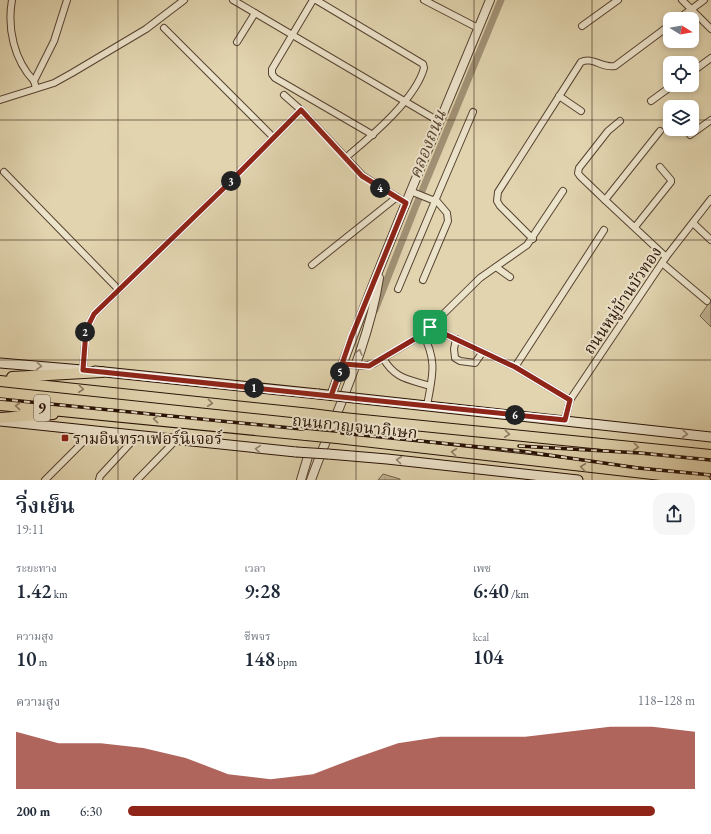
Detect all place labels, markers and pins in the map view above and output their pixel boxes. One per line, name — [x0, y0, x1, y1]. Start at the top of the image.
pin: 3 — [221, 171, 241, 191]
pin: 4 — [370, 178, 390, 198]
pin — [413, 310, 447, 344]
pin: 2 — [75, 322, 95, 342]
pin: 5 — [330, 362, 350, 382]
pin: 1 — [244, 378, 264, 398]
pin: 6 — [505, 405, 525, 425]
place label: รามอินทราเฟอร์นิเจอร์ — [73, 428, 223, 449]
marker: รามอินทราเฟอร์นิเจอร์ — [60, 433, 70, 443]

